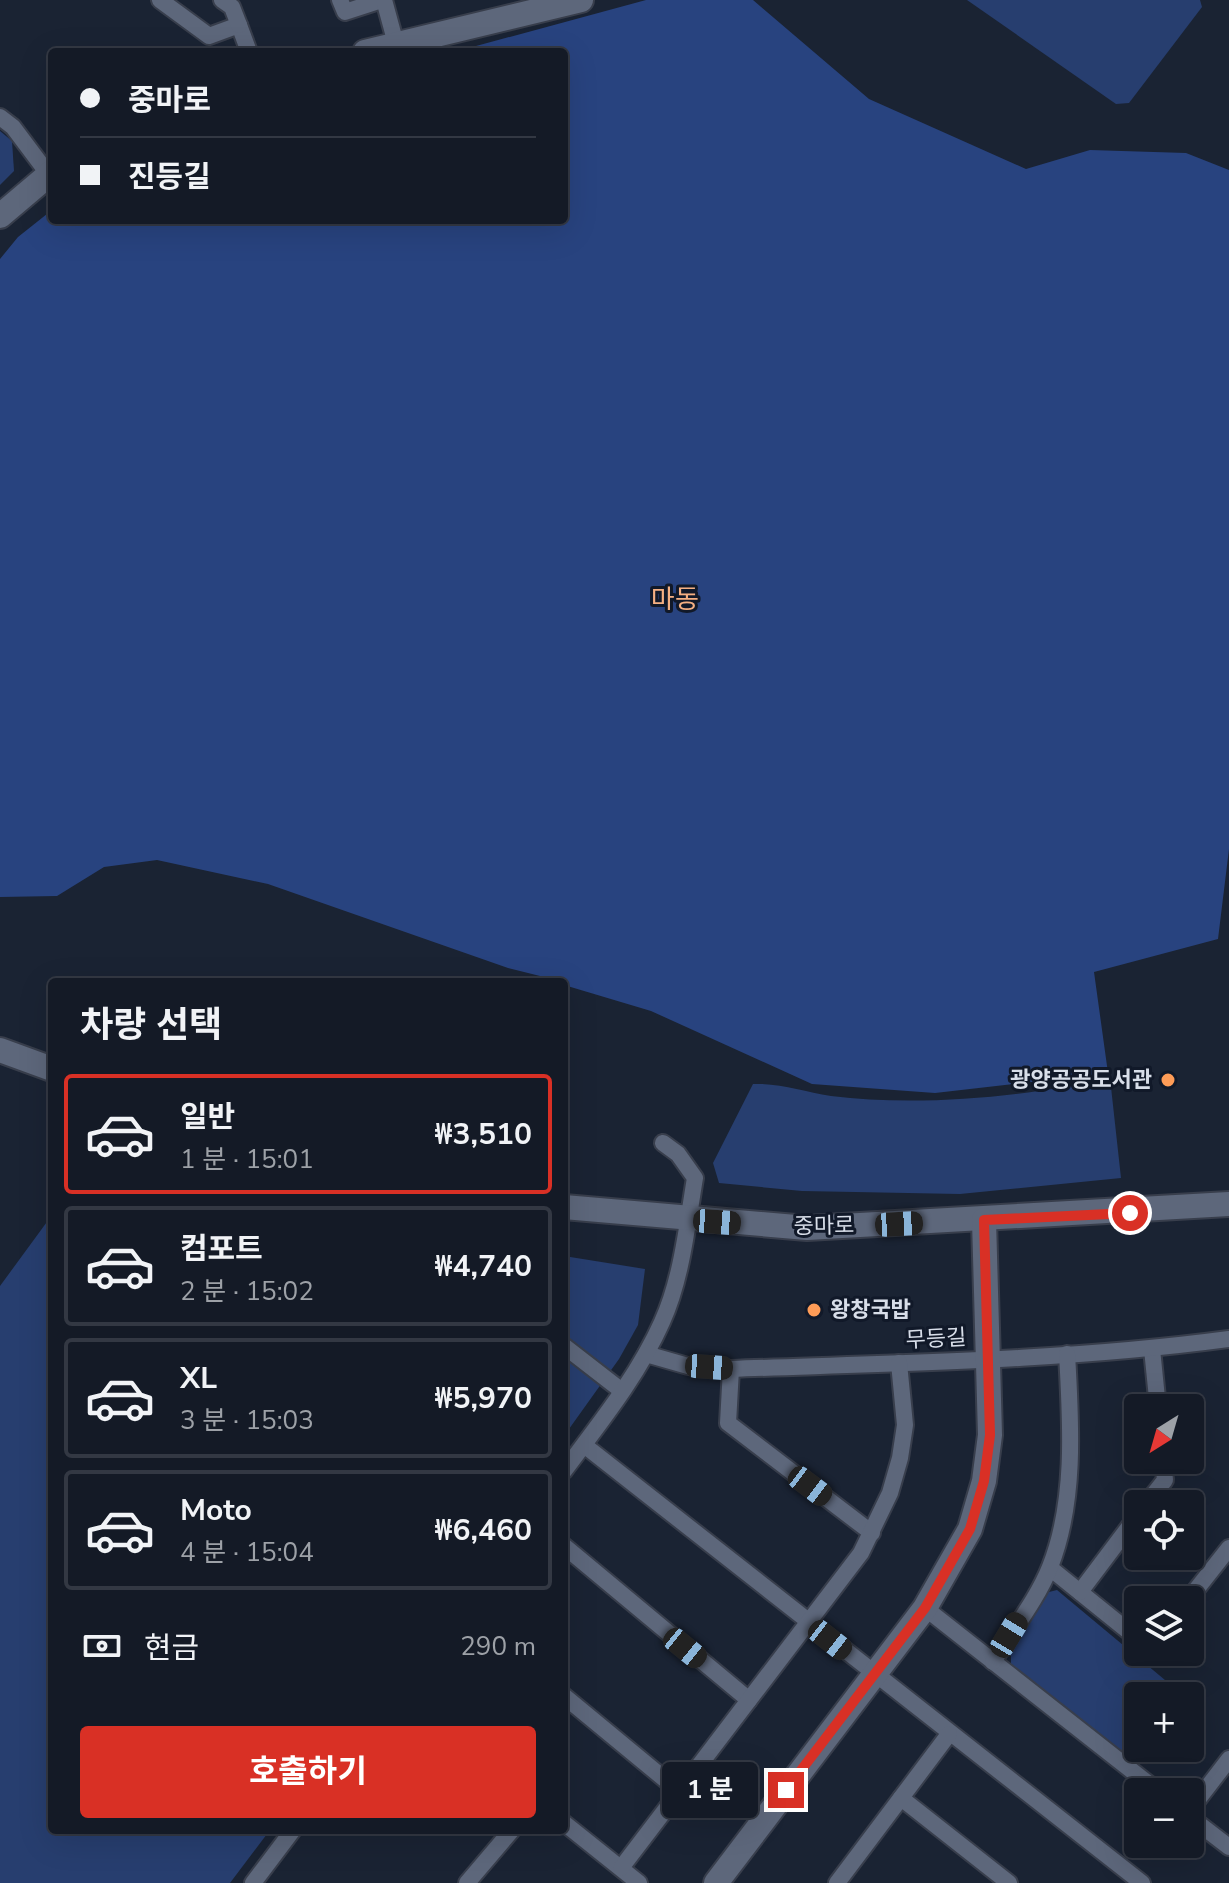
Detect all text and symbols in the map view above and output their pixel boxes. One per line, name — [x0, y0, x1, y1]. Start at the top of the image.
text: 중마로 — [128, 80, 211, 121]
text: 진등길 — [128, 157, 211, 198]
district label: 마동 — [651, 582, 699, 617]
text: 차량 선택 — [80, 1001, 222, 1050]
place label: 광양공공도서관 — [1010, 1065, 1152, 1095]
marker: 광양공공도서관 — [1159, 1071, 1177, 1089]
text: 일반 — [180, 1097, 235, 1138]
icon: car — [84, 1098, 156, 1170]
text: ₩3,510 — [435, 1114, 532, 1155]
text: 1 분 · 15:01 — [180, 1142, 314, 1177]
route start — [1112, 1195, 1148, 1231]
car — [692, 1208, 742, 1236]
street label: 중마로 — [793, 1210, 855, 1242]
car — [874, 1211, 924, 1237]
text: 컴포트 — [180, 1229, 263, 1270]
icon: car — [84, 1230, 156, 1302]
text: ₩4,740 — [435, 1246, 532, 1287]
text: 2 분 · 15:02 — [180, 1274, 314, 1309]
place label: 왕창국밥 — [830, 1295, 911, 1325]
marker: 왕창국밥 — [805, 1301, 823, 1319]
street label: 무등길 — [905, 1322, 967, 1356]
car — [684, 1353, 734, 1381]
text: XL — [180, 1358, 217, 1399]
icon: car — [84, 1362, 156, 1434]
text: ₩5,970 — [435, 1378, 532, 1419]
north arrow — [1124, 1394, 1204, 1474]
map controls — [1124, 1394, 1204, 1858]
text: 3 분 · 15:03 — [180, 1403, 314, 1438]
car — [784, 1462, 836, 1510]
text: Moto — [180, 1490, 252, 1531]
button: locate — [1124, 1490, 1204, 1570]
icon: car — [84, 1494, 156, 1566]
text: ₩6,460 — [435, 1510, 532, 1551]
text: 4 분 · 15:04 — [180, 1535, 314, 1570]
button: layers — [1124, 1586, 1204, 1666]
car — [986, 1608, 1032, 1662]
car — [804, 1616, 856, 1664]
icon: cash — [80, 1624, 124, 1668]
car — [659, 1624, 711, 1672]
text: 현금 — [144, 1628, 199, 1669]
text: 290 m — [460, 1629, 536, 1664]
button: + — [1124, 1682, 1204, 1762]
button: 호출하기 — [80, 1726, 536, 1818]
callout: 1 분 — [662, 1762, 758, 1818]
text: 1 분 — [687, 1772, 733, 1807]
route end — [768, 1772, 804, 1808]
button: − — [1124, 1778, 1204, 1858]

